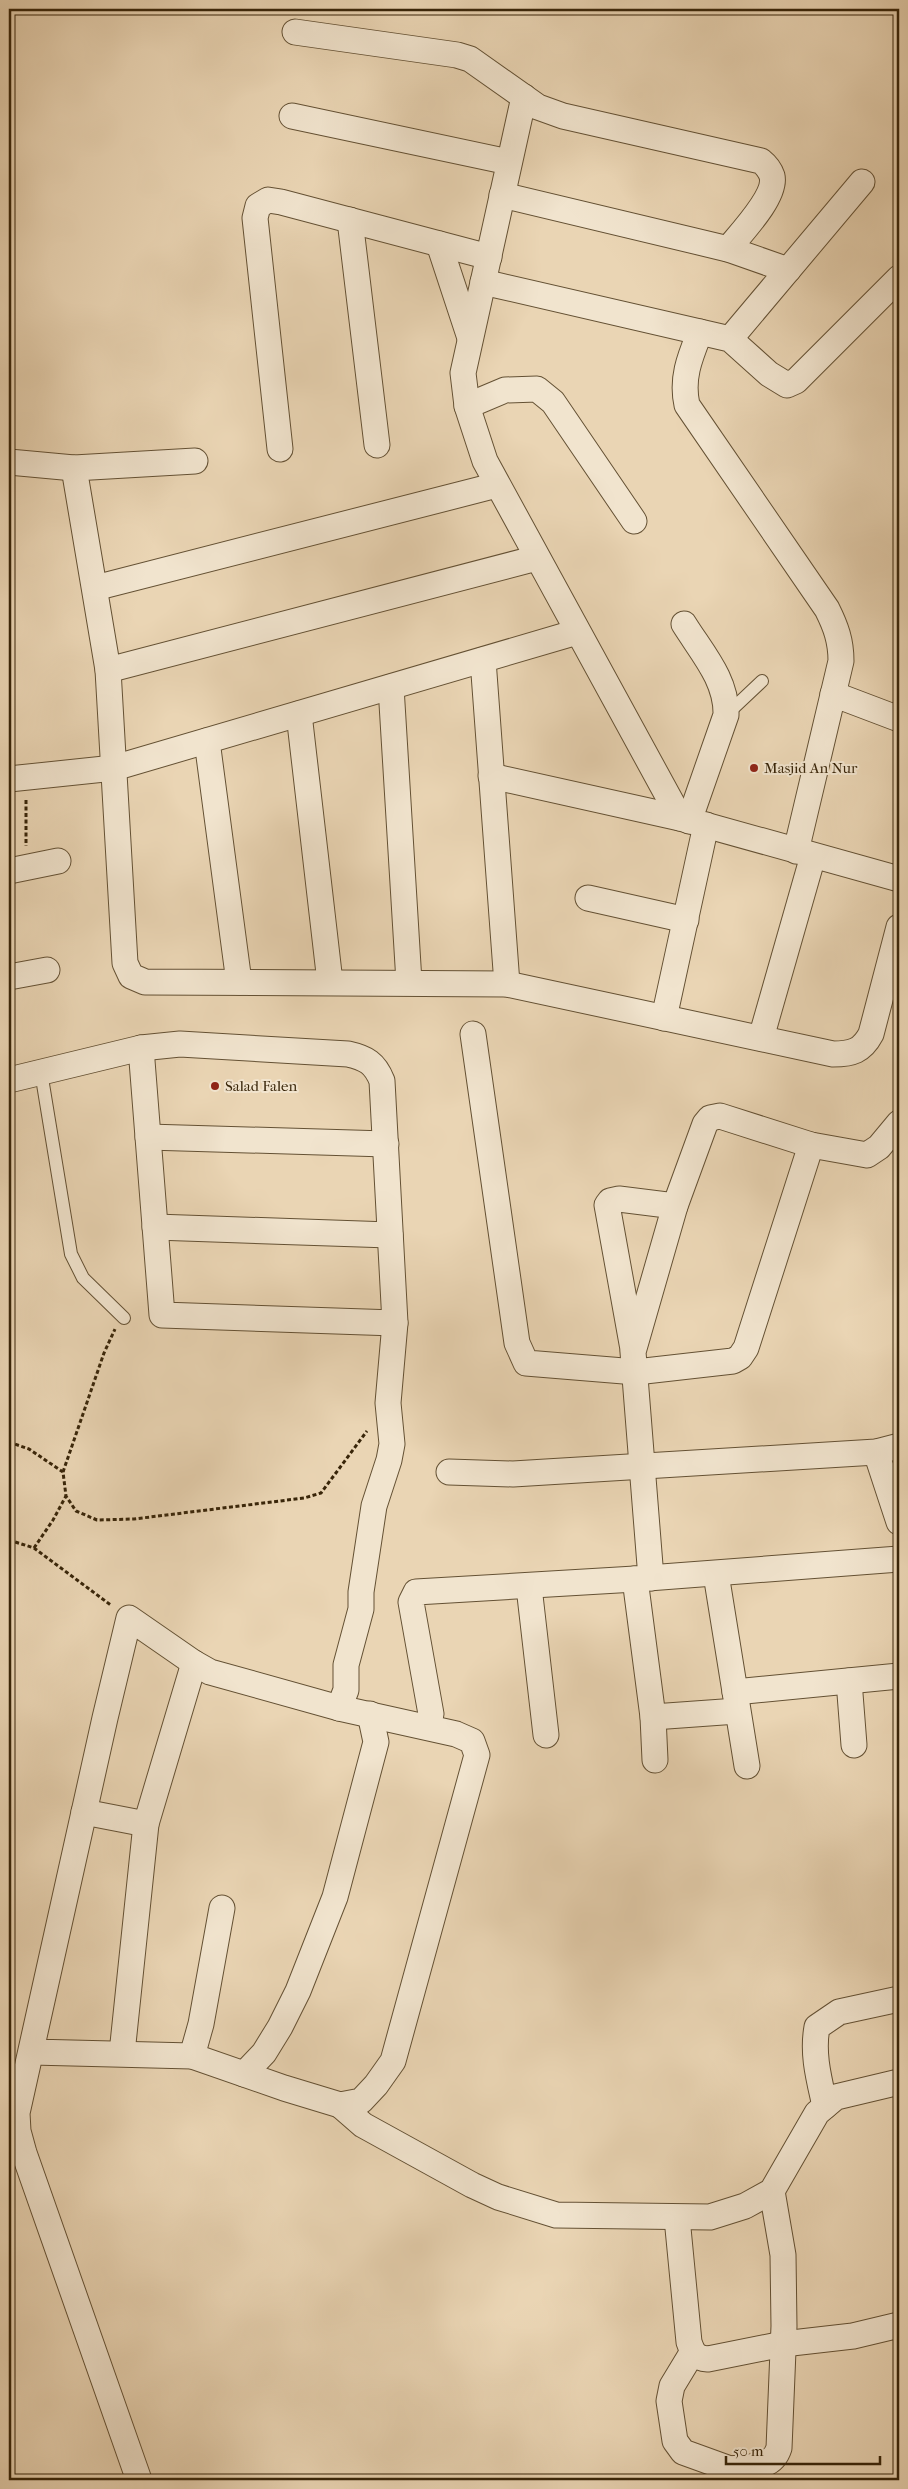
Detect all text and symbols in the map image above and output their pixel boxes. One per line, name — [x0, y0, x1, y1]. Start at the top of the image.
place label: Masjid An Nur — [764, 759, 858, 777]
marker: Masjid An Nur — [748, 762, 760, 774]
place label: Salad Falen — [225, 1077, 298, 1095]
marker: Salad Falen — [209, 1080, 221, 1092]
scale bar — [726, 2434, 879, 2466]
text: 50 m — [733, 2442, 764, 2460]

